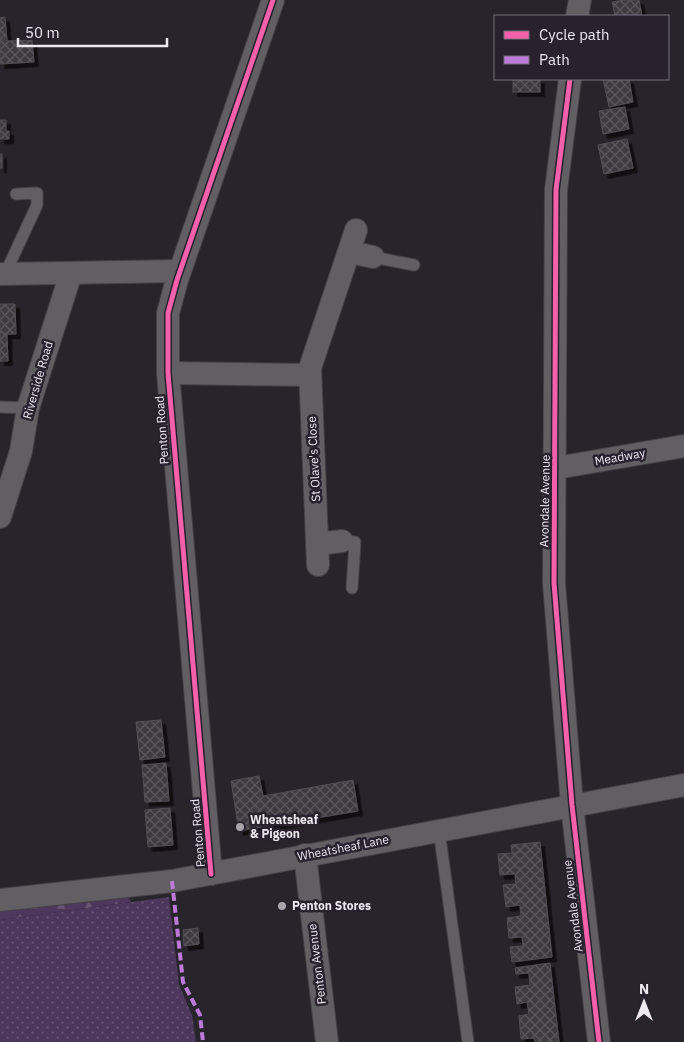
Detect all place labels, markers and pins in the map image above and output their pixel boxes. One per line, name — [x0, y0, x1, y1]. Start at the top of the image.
place label: Wheatsheaf & Pigeon — [250, 812, 319, 841]
marker: Wheatsheaf & Pigeon — [234, 821, 246, 833]
place label: Penton Stores — [292, 898, 371, 913]
marker: Penton Stores — [276, 900, 288, 912]

